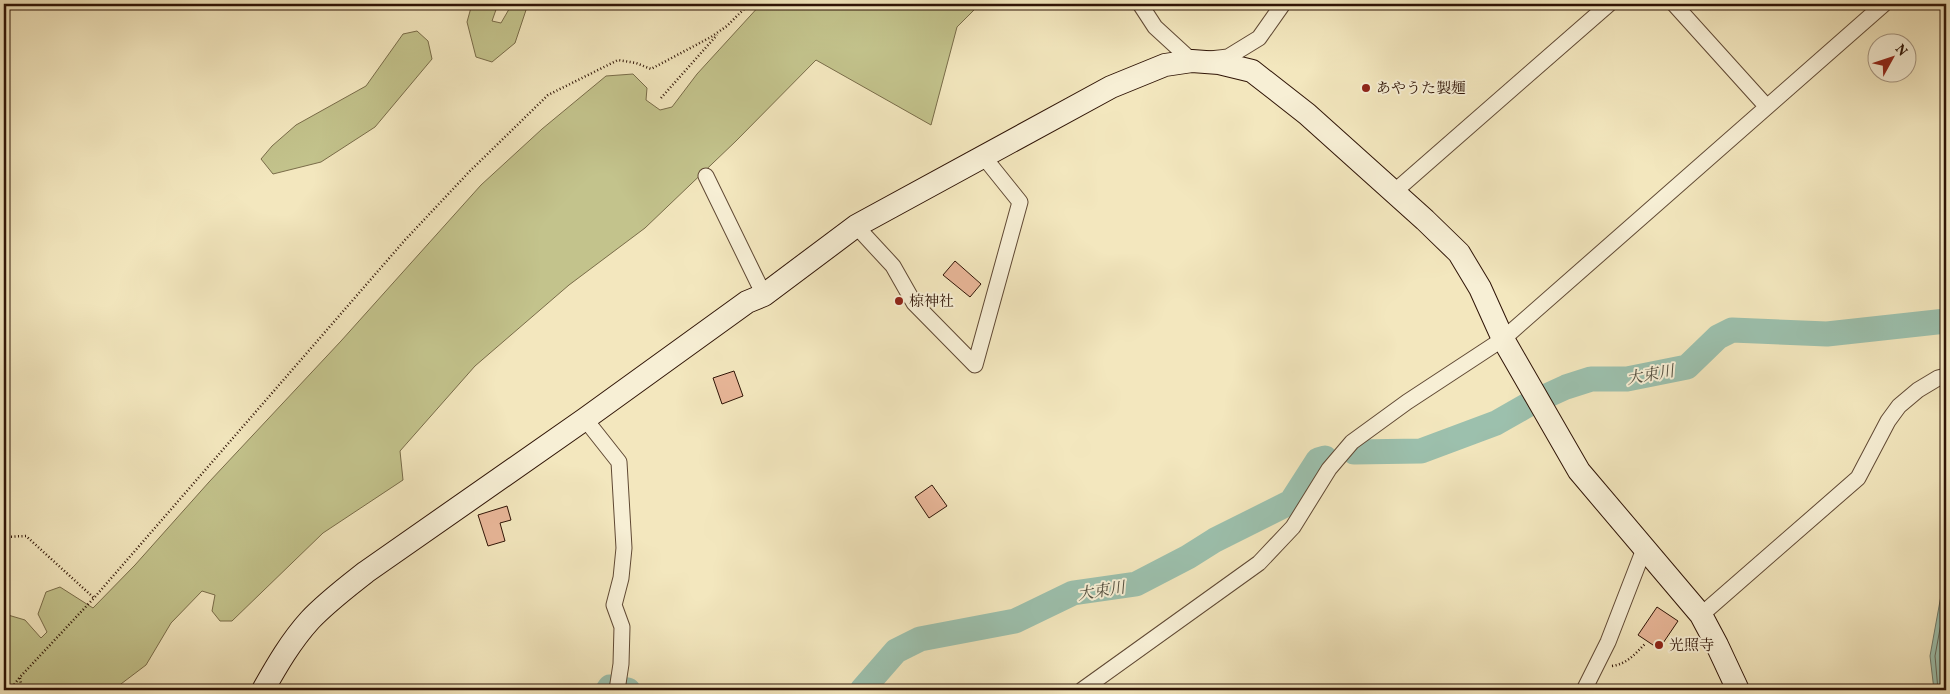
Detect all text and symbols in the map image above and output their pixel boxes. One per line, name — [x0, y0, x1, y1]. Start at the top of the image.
north arrow — [1868, 32, 1918, 82]
text: N — [1890, 41, 1911, 61]
place label: あやうた製麺 — [1376, 79, 1466, 100]
marker: あやうた製麺 — [1360, 82, 1372, 94]
place label: 椋神社 — [909, 292, 954, 313]
marker: 椋神社 — [893, 295, 905, 307]
water label: 大束川 — [1625, 361, 1678, 391]
water label: 大束川 — [1076, 577, 1129, 607]
place label: 光照寺 — [1669, 636, 1714, 657]
marker: 光照寺 — [1653, 639, 1665, 651]

